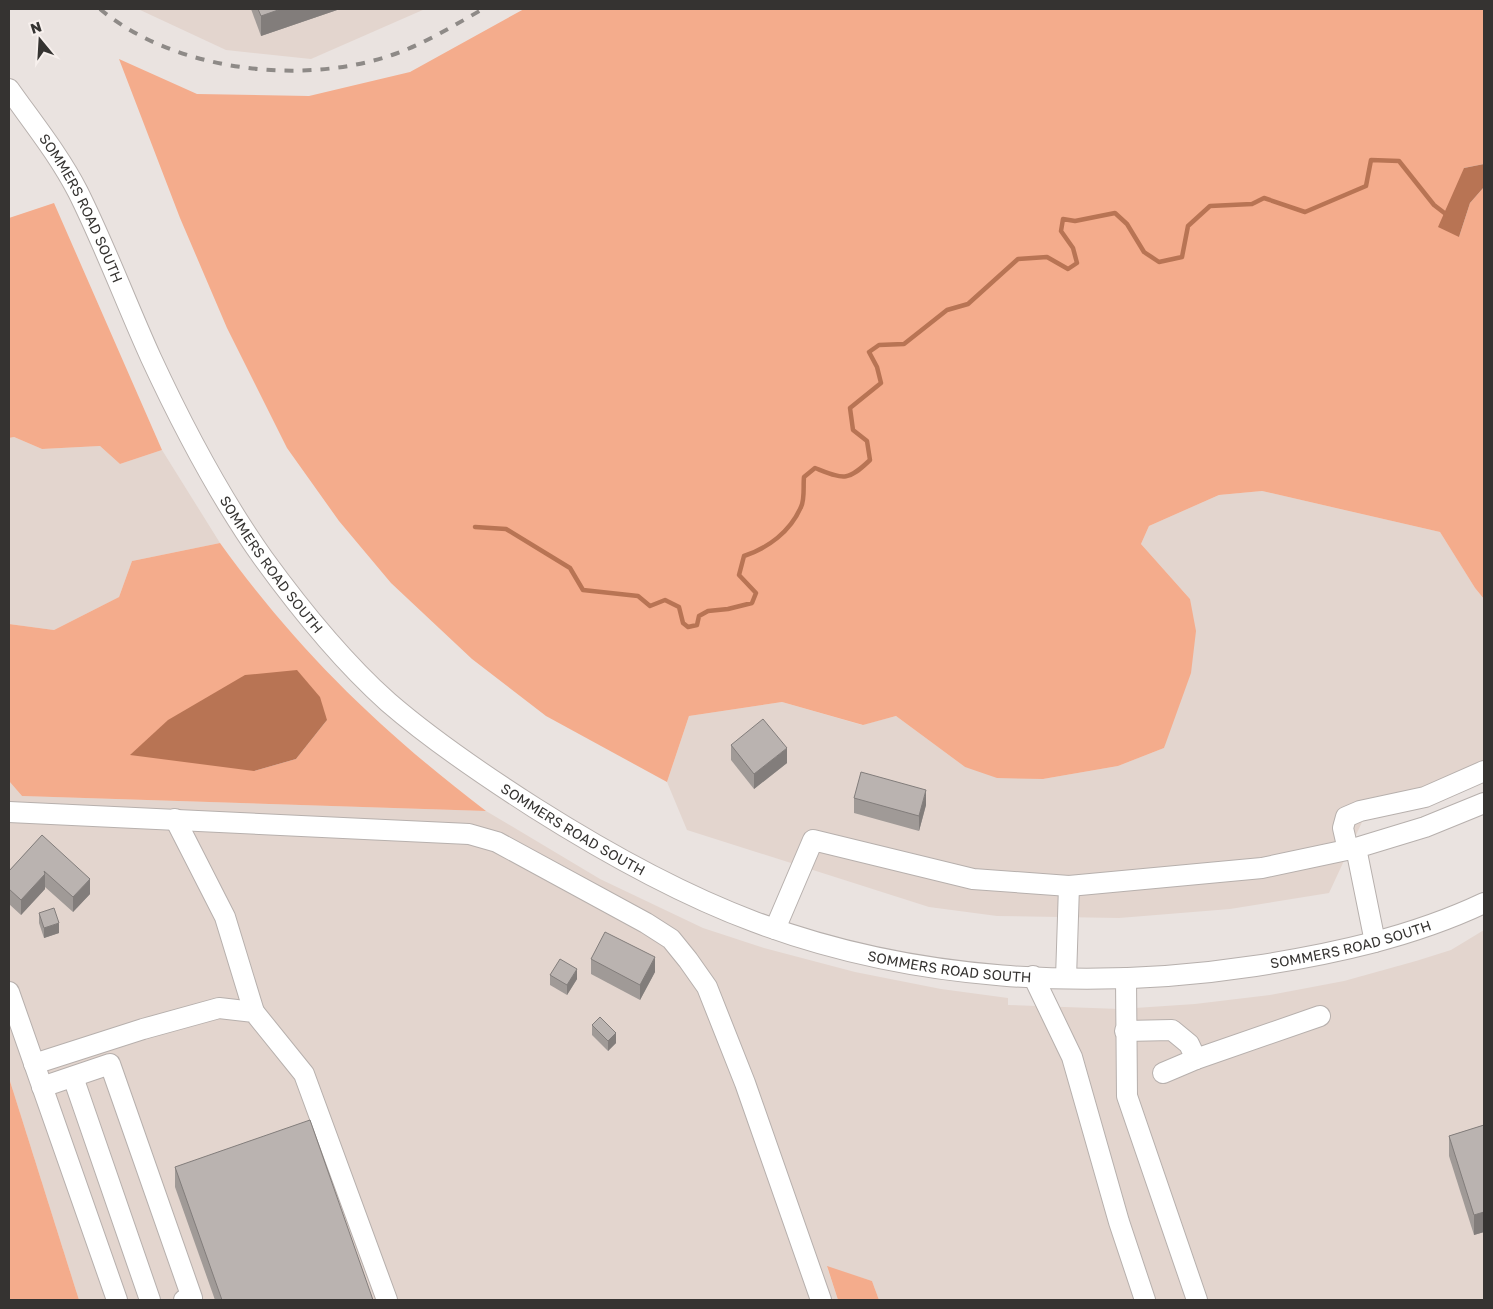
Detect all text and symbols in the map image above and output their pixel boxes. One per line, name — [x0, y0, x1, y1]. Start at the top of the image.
north arrow — [15, 15, 65, 65]
text: N — [28, 17, 44, 37]
street label: SOMMERS ROAD SOUTH — [36, 130, 127, 285]
street label: SOMMERS ROAD SOUTH — [217, 493, 327, 636]
street label: SOMMERS ROAD SOUTH — [498, 779, 648, 879]
street label: SOMMERS ROAD SOUTH — [1269, 916, 1433, 971]
street label: SOMMERS ROAD SOUTH — [866, 947, 1032, 985]

